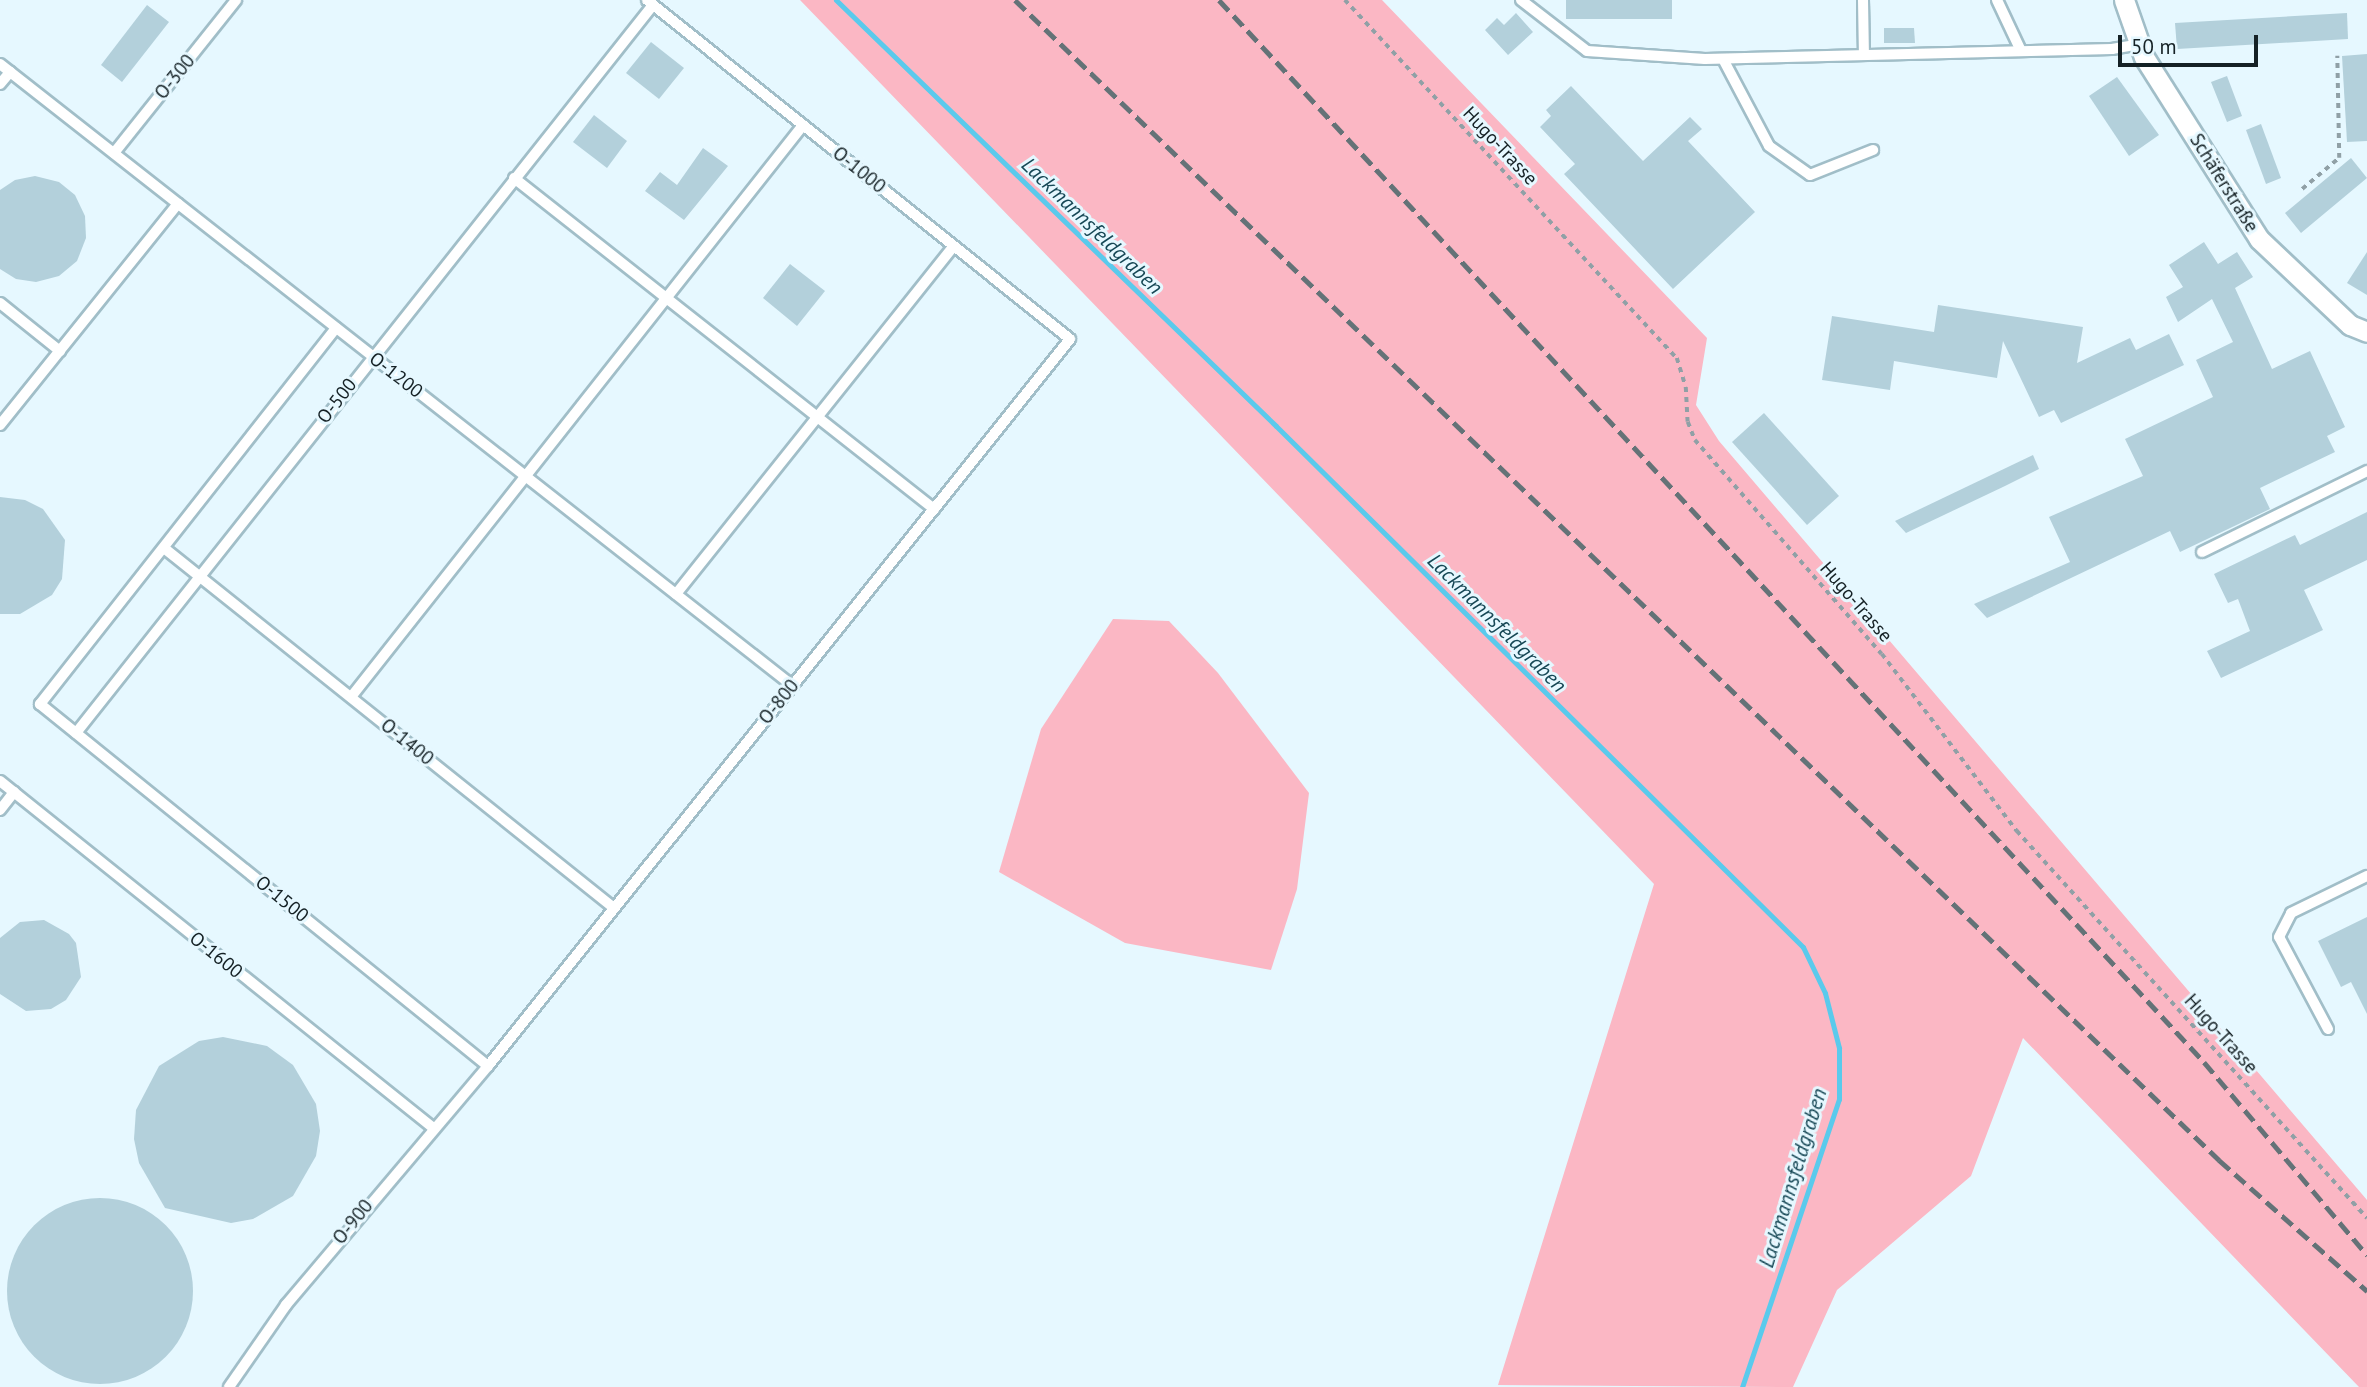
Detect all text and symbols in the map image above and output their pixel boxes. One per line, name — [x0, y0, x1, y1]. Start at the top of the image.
scale bar — [2122, 21, 2262, 65]
text: 50 m — [2131, 33, 2177, 60]
street label: O-300 — [150, 50, 200, 104]
street label: Hugo-Trasse — [1458, 102, 1542, 190]
street label: Schäferstraße — [2185, 130, 2263, 236]
street label: O-1000 — [828, 142, 890, 198]
water label: Lackmannsfeldgraben — [1016, 152, 1168, 300]
street label: O-1200 — [365, 347, 427, 403]
street label: O-500 — [312, 374, 362, 428]
water label: Lackmannsfeldgraben — [1422, 548, 1572, 698]
street label: Hugo-Trasse — [1815, 557, 1897, 647]
street label: O-800 — [754, 675, 804, 729]
street label: O-1400 — [376, 714, 438, 770]
street label: O-1500 — [251, 871, 313, 927]
street label: O-1600 — [185, 927, 247, 983]
street label: Hugo-Trasse — [2179, 990, 2263, 1078]
water label: Lackmannsfeldgraben — [1754, 1085, 1832, 1271]
street label: O-900 — [328, 1195, 378, 1249]

